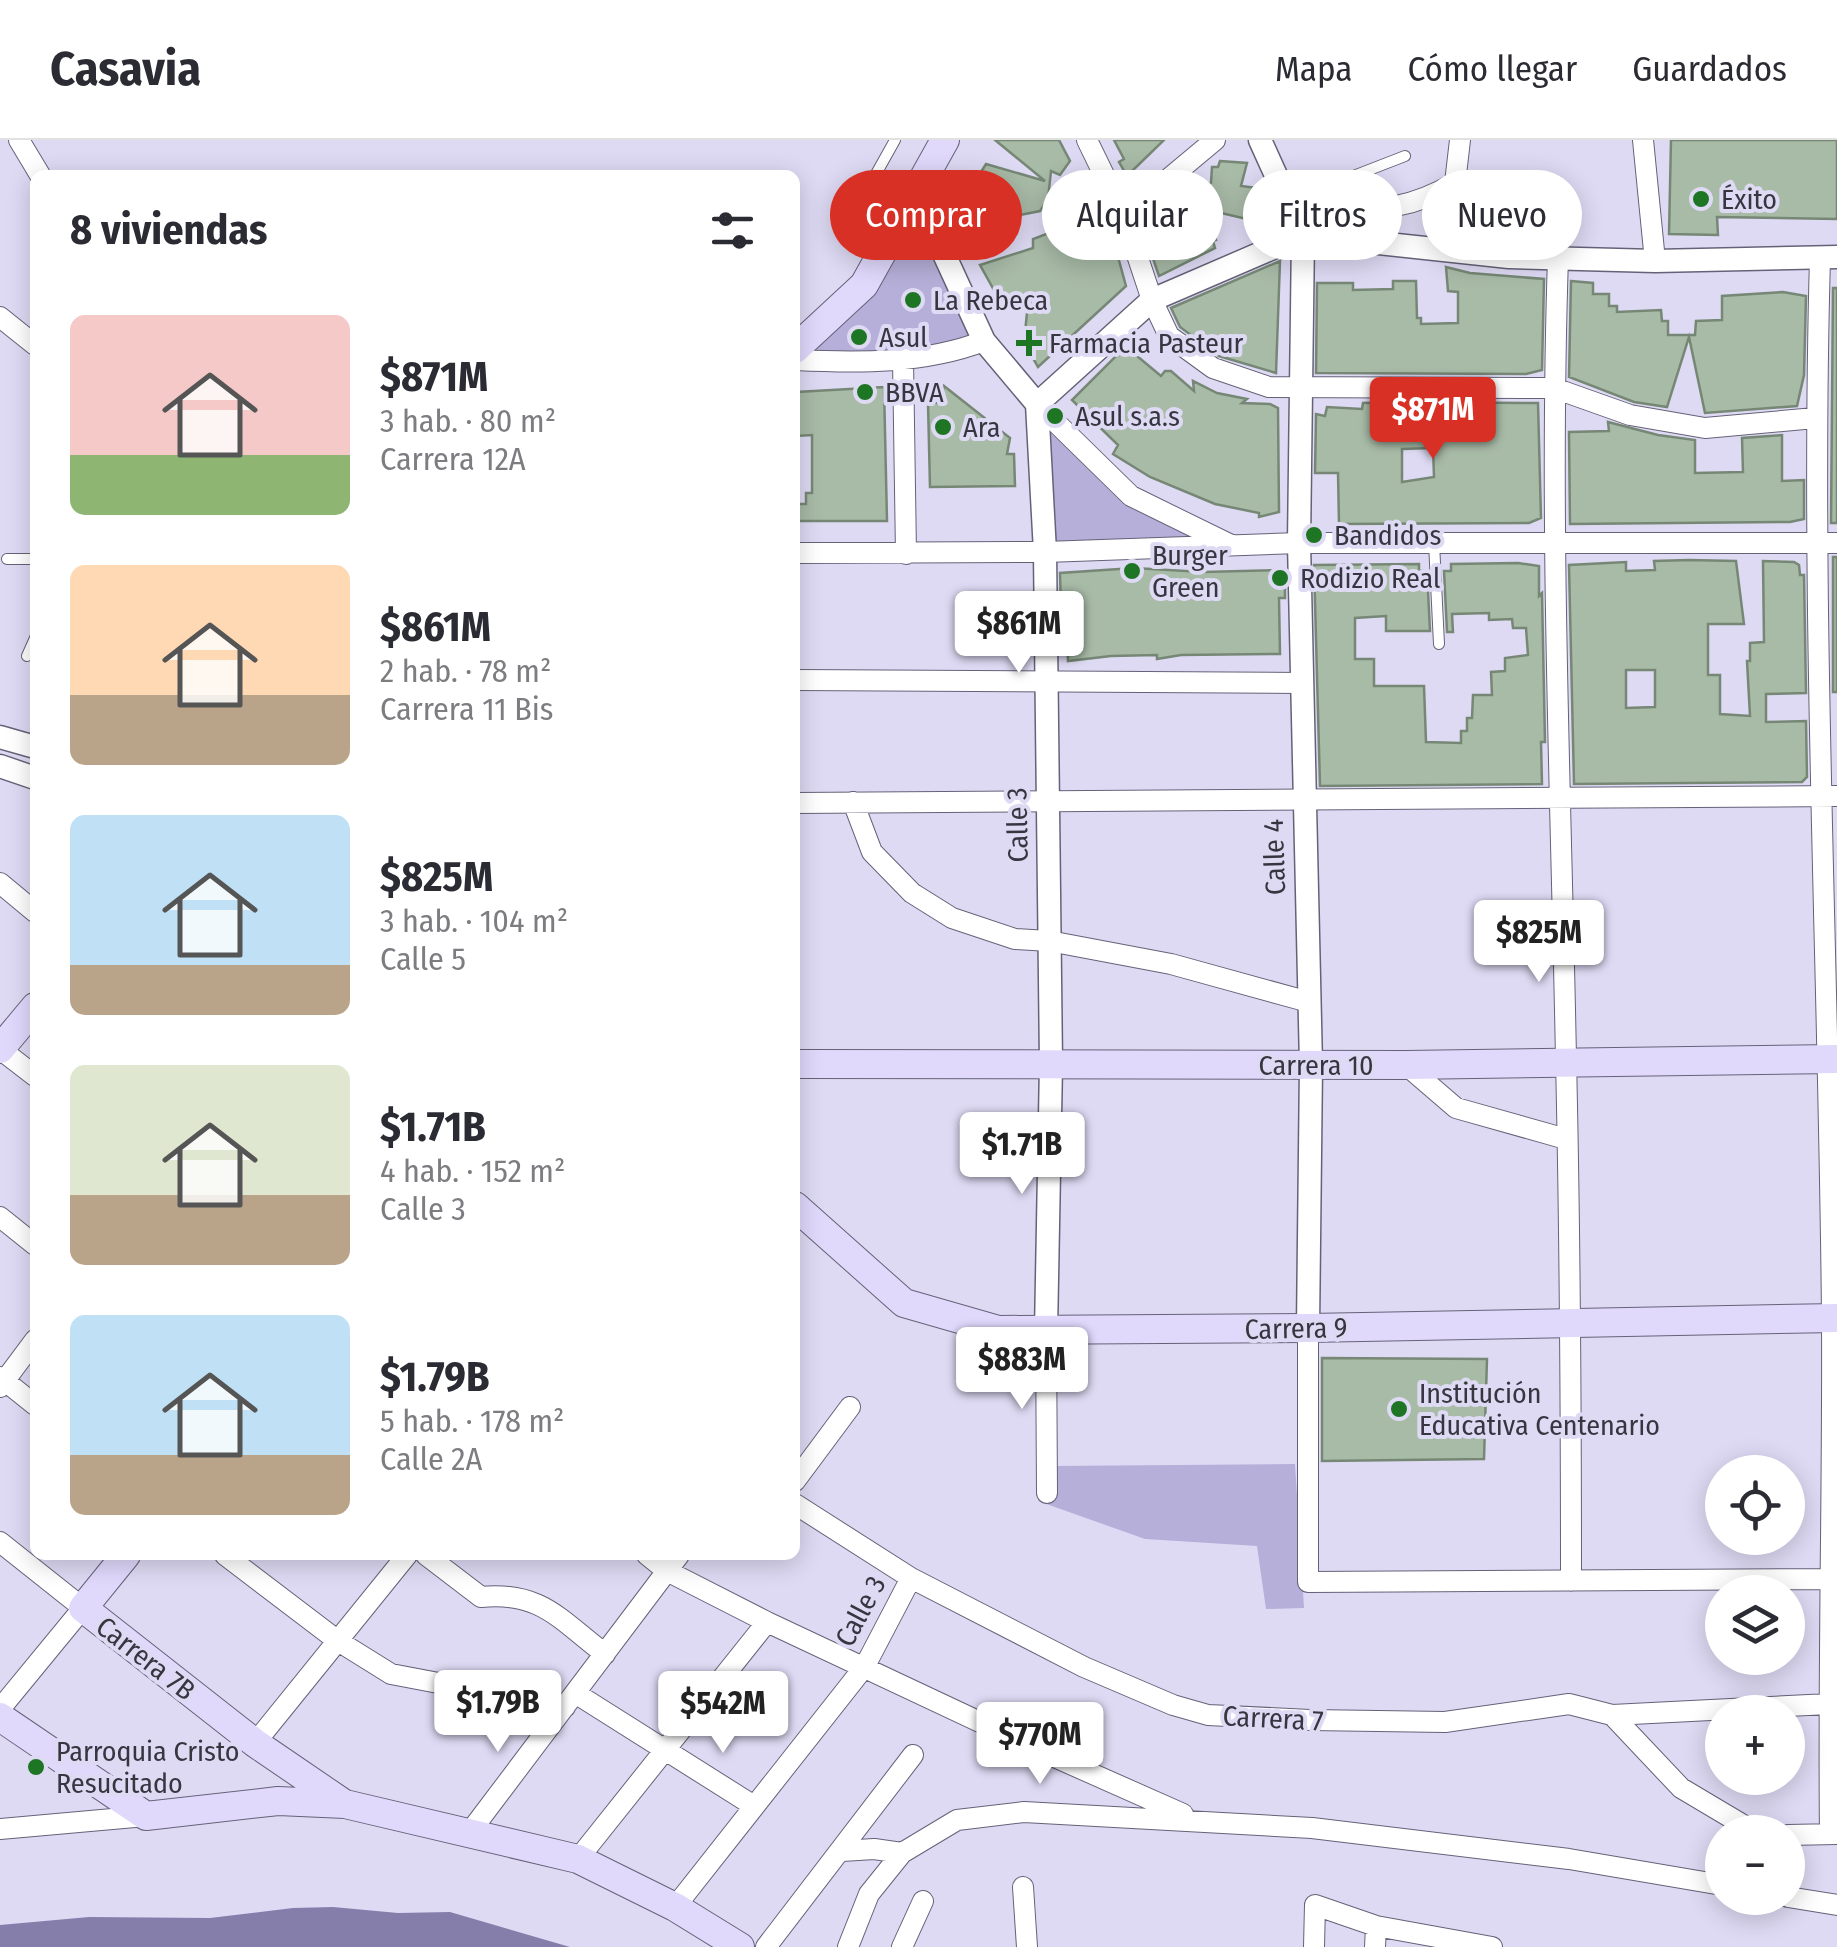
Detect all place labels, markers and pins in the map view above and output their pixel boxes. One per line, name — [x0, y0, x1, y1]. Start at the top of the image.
place label: Éxito — [1721, 183, 1777, 216]
marker: Éxito — [1690, 188, 1712, 210]
place label: La Rebeca — [933, 284, 1048, 317]
marker: La Rebeca — [902, 289, 924, 311]
place label: Asul — [879, 321, 928, 354]
marker: Asul — [848, 326, 870, 348]
place label: Farmacia Pasteur — [1049, 327, 1244, 360]
marker: Farmacia Pasteur — [1018, 332, 1040, 354]
place label: BBVA — [885, 376, 944, 409]
pin: $871M — [1363, 377, 1503, 462]
marker: BBVA — [854, 381, 876, 403]
place label: Asul s.a.s — [1075, 400, 1180, 433]
marker: Asul s.a.s — [1044, 405, 1066, 427]
place label: Ara — [963, 411, 1000, 444]
marker: Ara — [932, 416, 954, 438]
place label: Bandidos — [1334, 519, 1442, 552]
marker: Bandidos — [1303, 524, 1325, 546]
place label: Burger Green — [1152, 539, 1228, 604]
marker: Burger Green — [1121, 560, 1143, 582]
place label: Rodizio Real — [1300, 562, 1440, 595]
marker: Rodizio Real — [1269, 567, 1291, 589]
pin: $861M — [949, 591, 1089, 676]
pin: $825M — [1469, 900, 1609, 985]
pin: $1.71B — [941, 1112, 1103, 1197]
pin: $883M — [952, 1327, 1092, 1412]
place label: Institución Educativa Centenario — [1419, 1377, 1660, 1442]
marker: Institución Educativa Centenario — [1388, 1398, 1410, 1420]
pin: $1.79B — [417, 1670, 579, 1755]
pin: $542M — [653, 1671, 793, 1756]
pin: $770M — [970, 1702, 1110, 1787]
place label: Parroquia Cristo Resucitado — [56, 1735, 239, 1800]
marker: Parroquia Cristo Resucitado — [25, 1756, 47, 1778]

